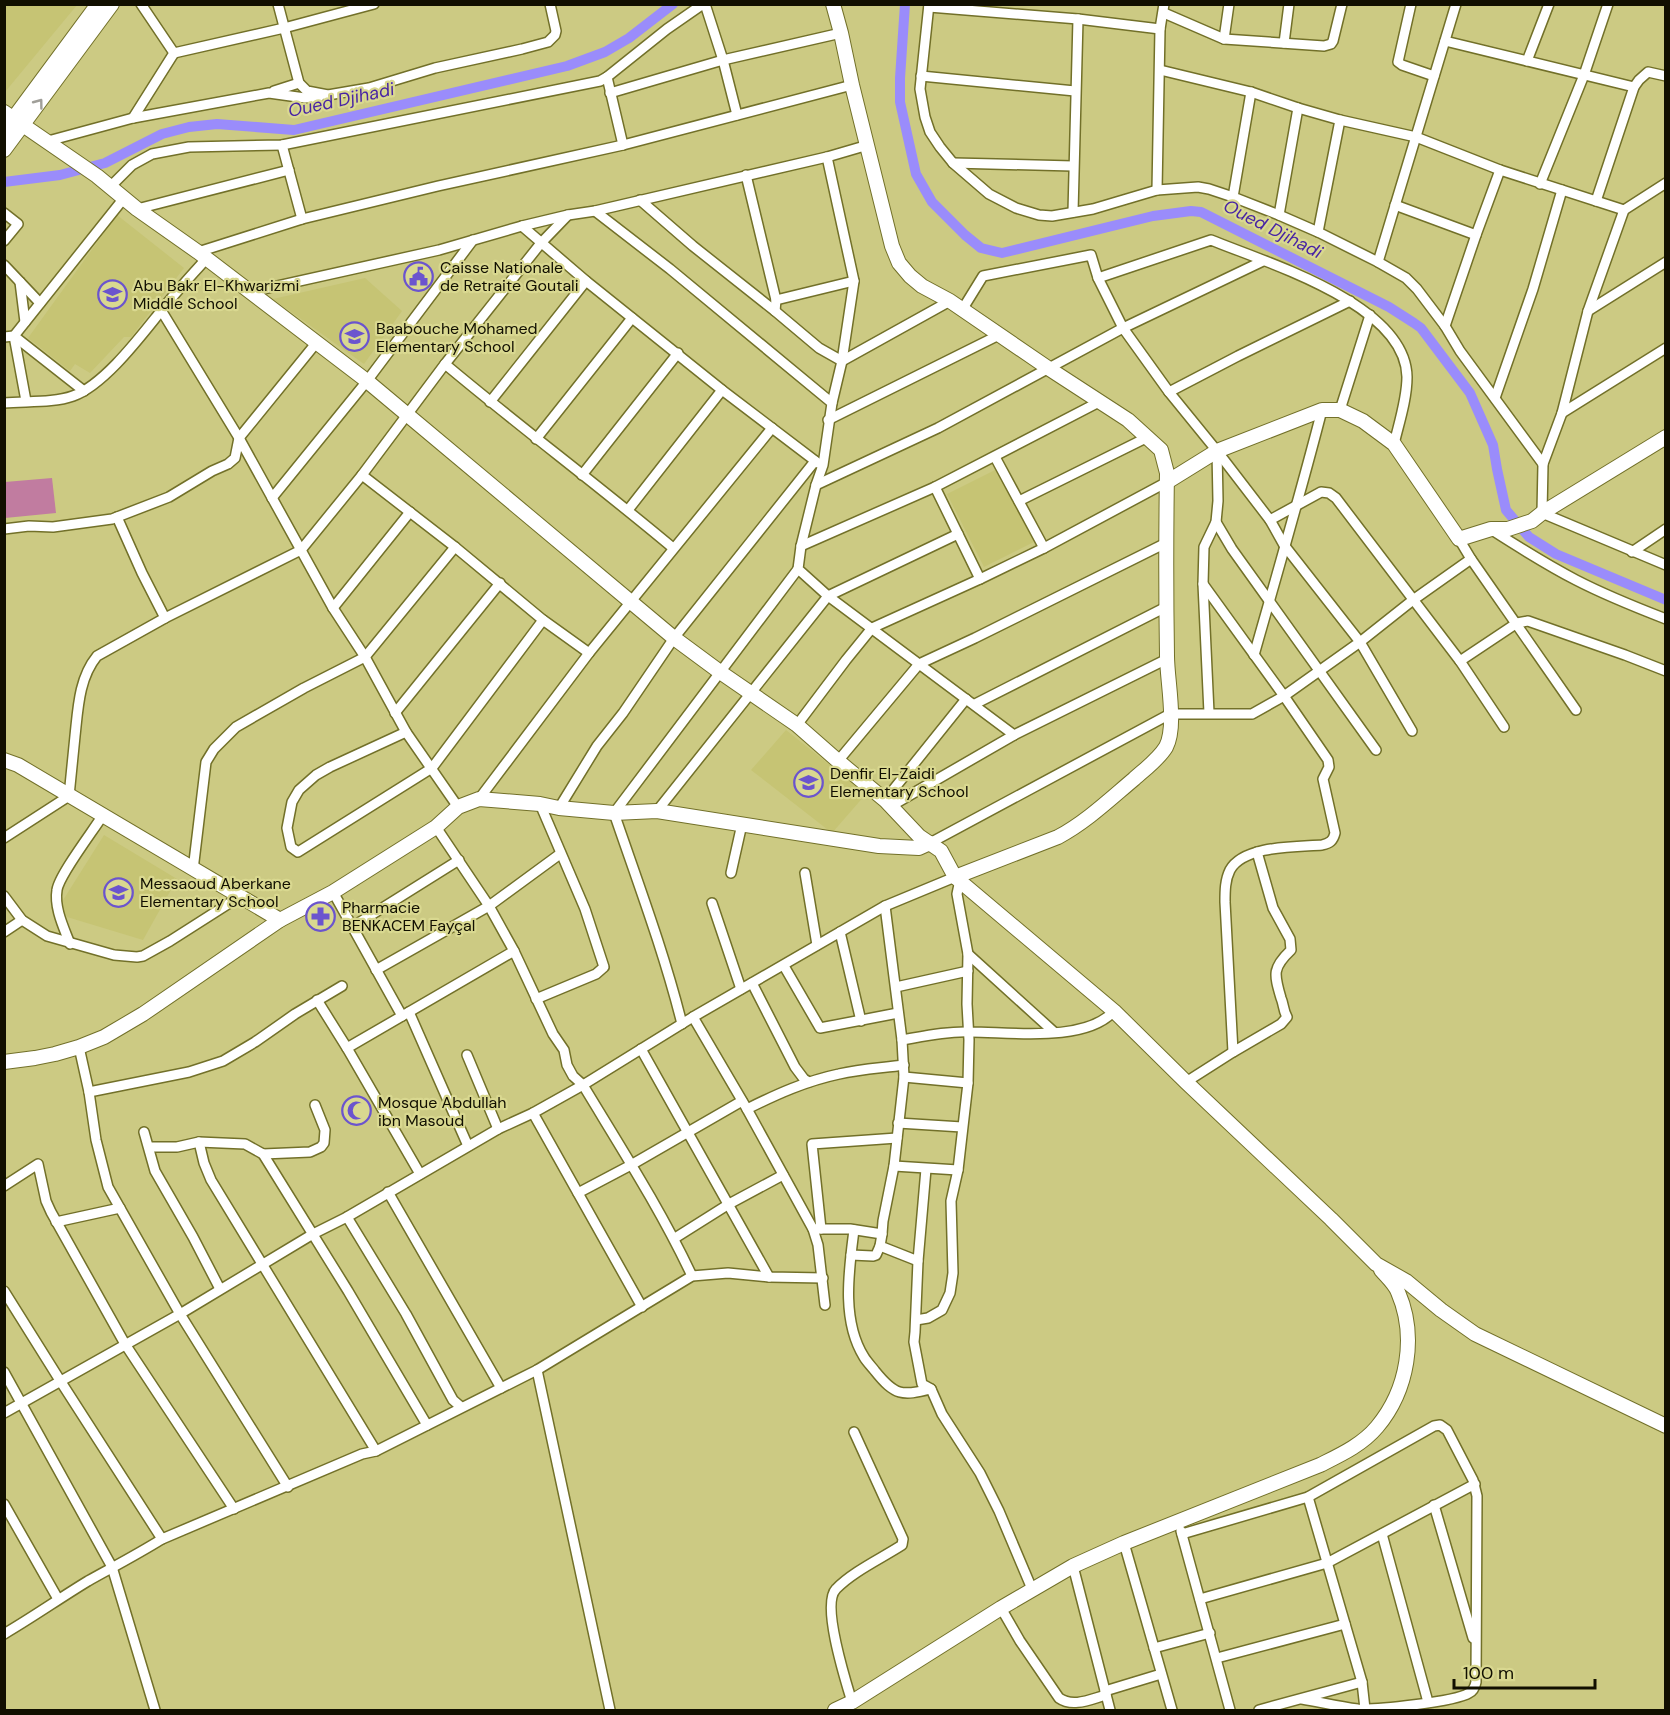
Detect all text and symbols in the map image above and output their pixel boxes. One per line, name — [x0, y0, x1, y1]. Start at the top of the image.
water label: Oued Djihadi — [286, 77, 397, 123]
one-way arrow — [32, 98, 43, 109]
water label: Oued Djihadi — [1219, 194, 1327, 265]
place label: Caisse Nationale de Retraite Goutali — [440, 257, 579, 296]
public building icon: Caisse Nationale de Retraite Goutali — [403, 260, 435, 292]
place label: Abu Bakr El-Khwarizmi Middle School — [133, 275, 299, 314]
school or university icon: Abu Bakr El-Khwarizmi Middle School — [96, 278, 128, 310]
place label: Baabouche Mohamed Elementary School — [376, 318, 538, 357]
school or university icon: Baabouche Mohamed Elementary School — [339, 321, 371, 353]
place label: Denfir El-Zaidi Elementary School — [830, 763, 968, 802]
school or university icon: Denfir El-Zaidi Elementary School — [793, 766, 825, 798]
place label: Messaoud Aberkane Elementary School — [140, 873, 291, 912]
school or university icon: Messaoud Aberkane Elementary School — [103, 876, 135, 908]
place label: Pharmacie BENKACEM Fayçal — [342, 897, 475, 936]
pharmacy icon: Pharmacie BENKACEM Fayçal — [305, 900, 337, 932]
place label: Mosque Abdullah ibn Masoud — [378, 1092, 506, 1131]
mosque icon: Mosque Abdullah ibn Masoud — [341, 1095, 373, 1127]
scale bar — [1454, 1652, 1595, 1690]
text: 100 m — [1463, 1661, 1514, 1685]

